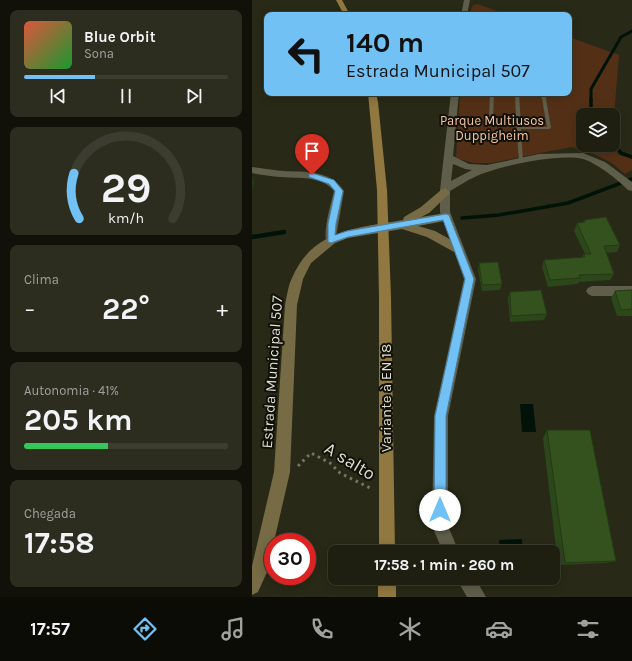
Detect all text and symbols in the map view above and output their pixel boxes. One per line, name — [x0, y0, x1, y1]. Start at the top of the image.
text: 140 m — [346, 26, 424, 59]
text: Blue Orbit — [84, 28, 156, 46]
icon: left — [280, 28, 332, 80]
text: Sona — [84, 46, 114, 61]
text: Estrada Municipal 507 — [346, 60, 530, 82]
icon: previous — [47, 85, 69, 107]
icon: pause — [115, 85, 137, 107]
icon: next — [183, 85, 205, 107]
map controls — [576, 108, 620, 152]
button: layers — [576, 108, 620, 152]
park label: Parque Multiusos Duppigheim — [440, 113, 544, 143]
pin — [295, 134, 329, 175]
icon: arrive — [301, 140, 323, 162]
text: 29 — [101, 164, 151, 212]
text: km/h — [108, 210, 144, 227]
text: Clima — [24, 272, 59, 287]
text: 22° — [102, 291, 150, 327]
street label: Estrada Municipal 507 — [258, 295, 286, 449]
text: − — [24, 296, 36, 322]
text: + — [216, 296, 228, 322]
street label: Variante à EN 18 — [377, 344, 395, 452]
text: Autonomia · 41% — [24, 383, 119, 398]
text: 205 km — [24, 402, 132, 438]
street label: A salto — [320, 437, 380, 485]
position arrow — [419, 489, 461, 531]
text: Chegada — [24, 506, 76, 521]
text: 17:58 — [24, 525, 95, 561]
speed limit sign: 30 — [264, 533, 316, 585]
text: 17:58 · 1 min · 260 m — [374, 556, 514, 574]
icon: directions — [131, 615, 159, 643]
icon: music — [219, 615, 247, 643]
icon: phone — [308, 615, 336, 643]
icon: climate — [396, 615, 424, 643]
icon: car — [485, 615, 513, 643]
icon: filters — [574, 615, 602, 643]
text: 17:57 — [30, 618, 70, 640]

